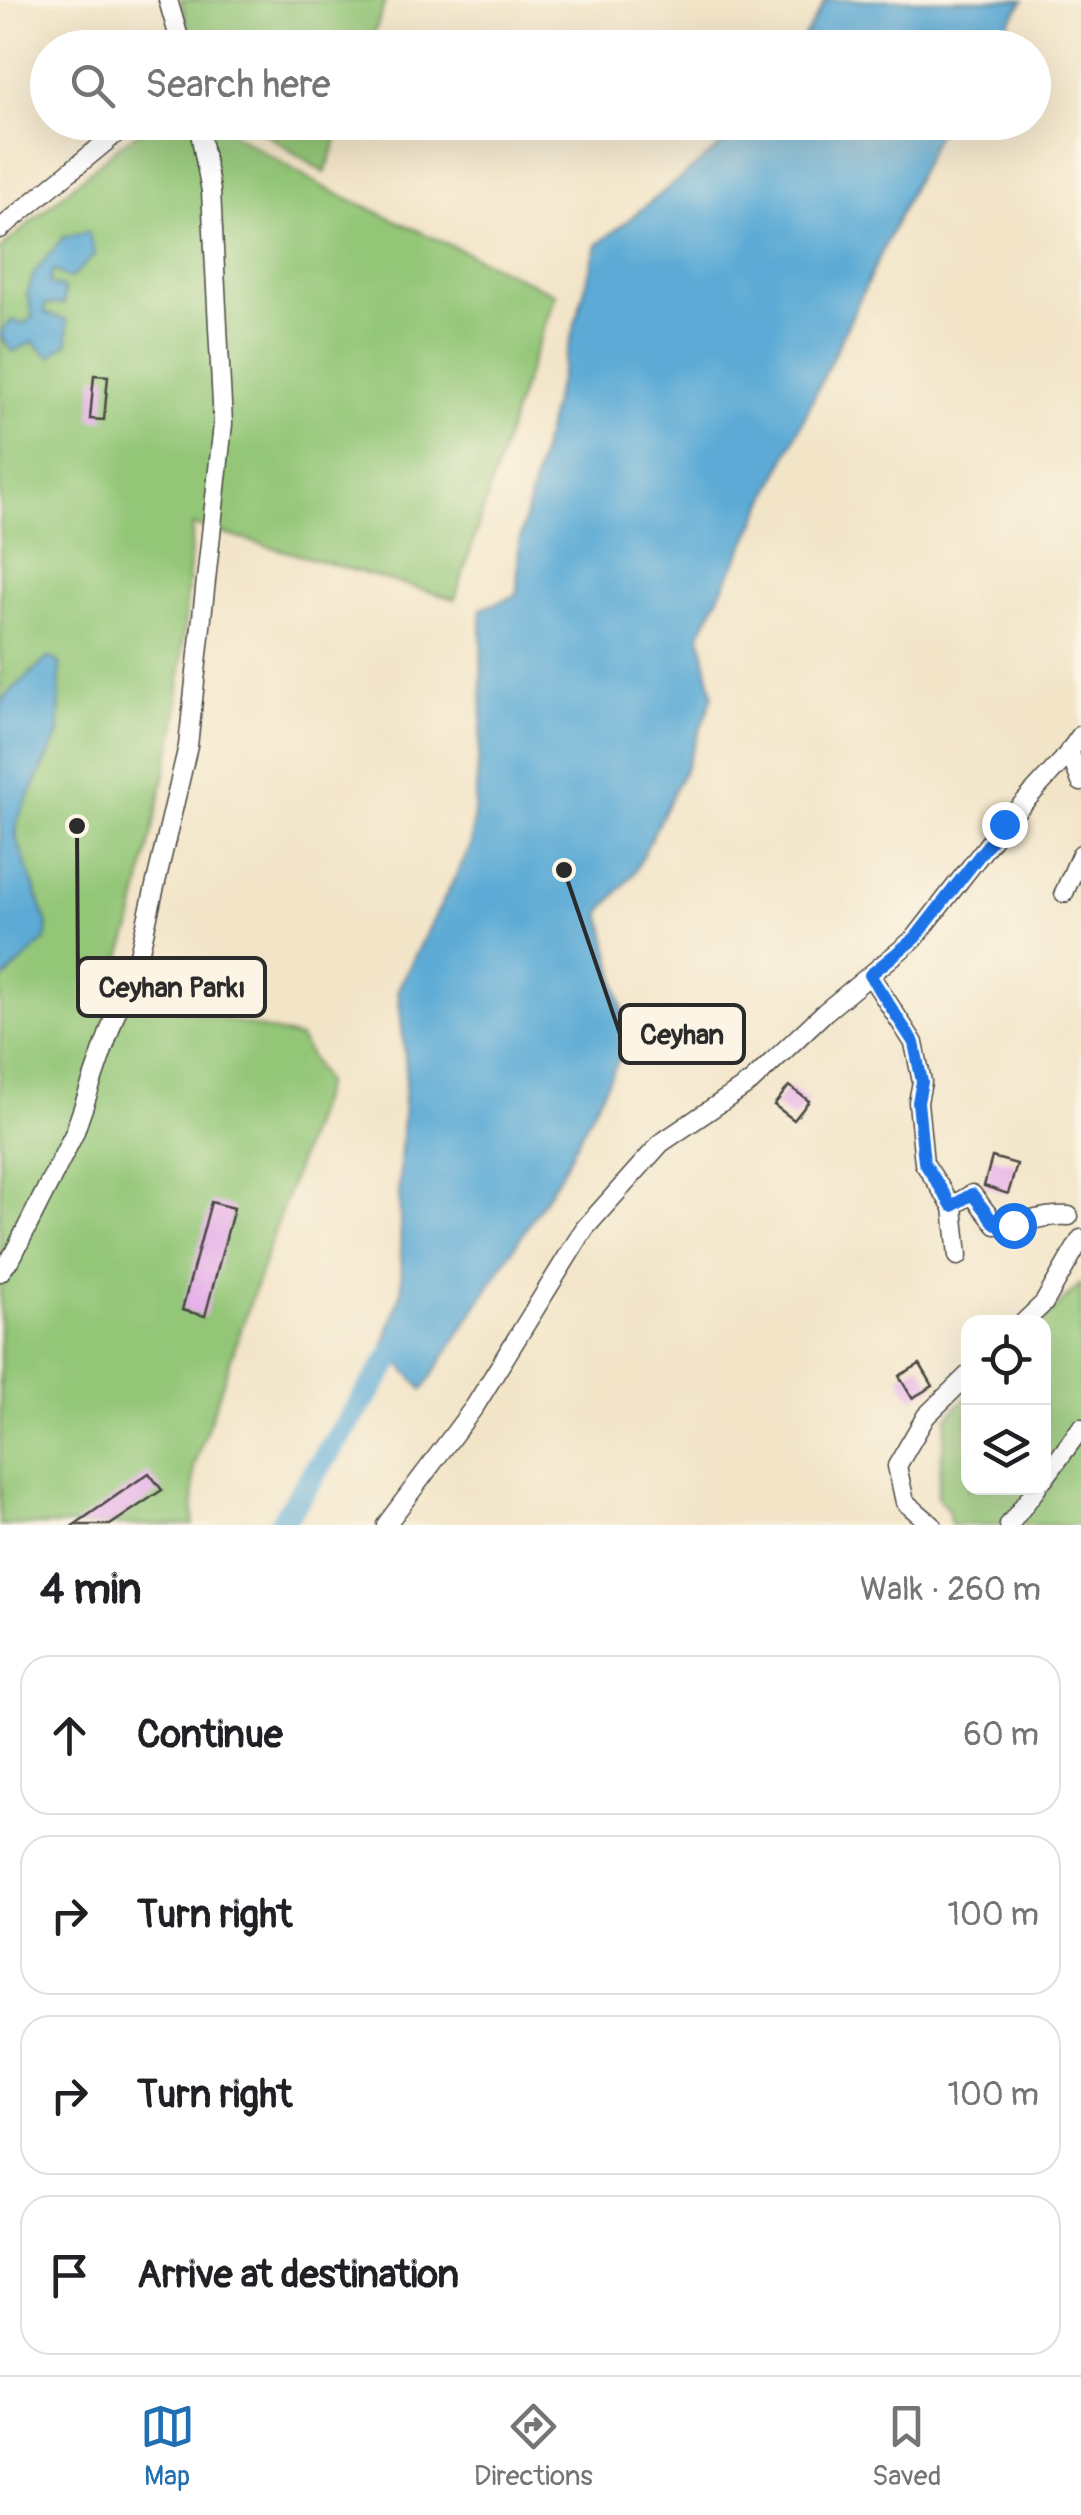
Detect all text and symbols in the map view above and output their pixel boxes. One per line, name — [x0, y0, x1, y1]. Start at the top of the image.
search box — [30, 30, 1051, 140]
icon: search — [65, 58, 120, 113]
text: Search here — [145, 61, 331, 109]
route end — [982, 802, 1028, 848]
callout: Ceyhan Parkı — [78, 958, 265, 1016]
text: Ceyhan Parkı — [99, 971, 245, 1006]
callout: Ceyhan — [620, 1005, 744, 1063]
text: Ceyhan — [640, 1018, 724, 1053]
route start — [991, 1203, 1037, 1249]
map controls — [961, 1315, 1051, 1495]
button: locate — [961, 1315, 1051, 1405]
button: layers — [961, 1405, 1051, 1495]
text: 4 min — [40, 1564, 142, 1616]
text: Walk · 260 m — [860, 1570, 1041, 1610]
icon: ahead — [42, 1708, 97, 1763]
text: Continue — [137, 1711, 283, 1759]
text: 60 m — [963, 1715, 1039, 1755]
icon: right — [42, 1888, 97, 1943]
text: Turn right — [137, 1891, 292, 1939]
text: 100 m — [947, 1895, 1039, 1935]
icon: right — [42, 2068, 97, 2123]
text: Turn right — [137, 2071, 292, 2119]
text: 100 m — [947, 2075, 1039, 2115]
icon: arrive — [42, 2248, 97, 2303]
text: Arrive at destination — [137, 2251, 459, 2299]
tab: Map — [140, 2399, 195, 2494]
tab: Directions — [474, 2399, 593, 2494]
tab: Saved — [872, 2399, 941, 2494]

